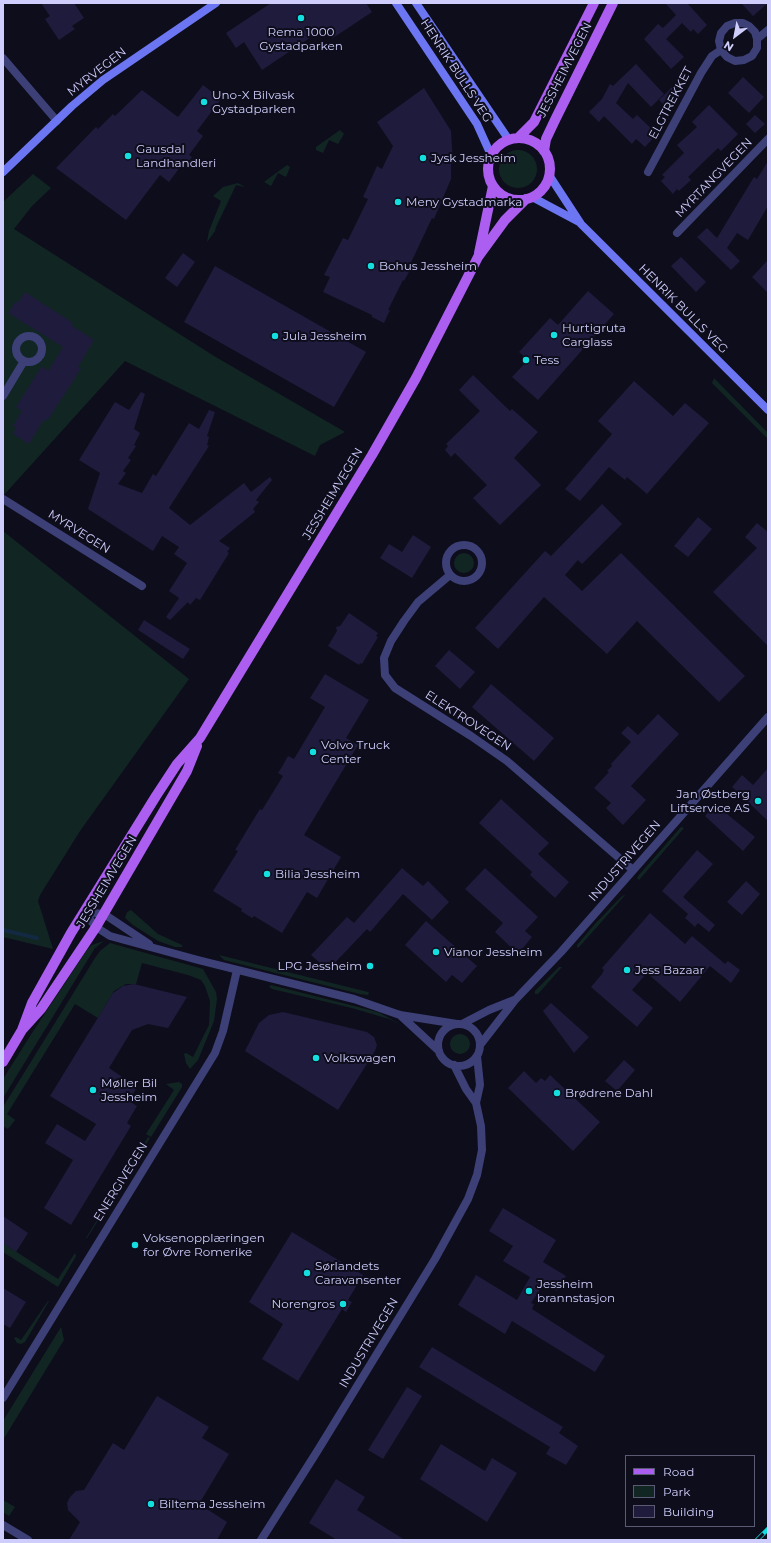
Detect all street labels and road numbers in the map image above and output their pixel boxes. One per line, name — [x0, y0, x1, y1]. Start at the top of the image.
street label: HENRIK BULLS VEG — [417, 17, 495, 125]
street label: JESSHEIMVEGEN — [535, 20, 595, 120]
street label: MYRVEGEN — [65, 45, 129, 99]
street label: ELGTREKKET — [646, 64, 696, 142]
street label: MYRTANGVEGEN — [672, 135, 756, 221]
street label: HENRIK BULLS VEG — [635, 261, 731, 357]
street label: JESSHEIMVEGEN — [300, 445, 366, 543]
street label: MYRVEGEN — [45, 507, 113, 557]
street label: ELEKTROVEGEN — [422, 688, 514, 754]
street label: INDUSTRIVEGEN — [586, 818, 664, 904]
street label: JESSHEIMVEGEN — [74, 833, 140, 931]
street label: ENERGIVEGEN — [91, 1140, 151, 1224]
street label: INDUSTRIVEGEN — [336, 1295, 402, 1391]

